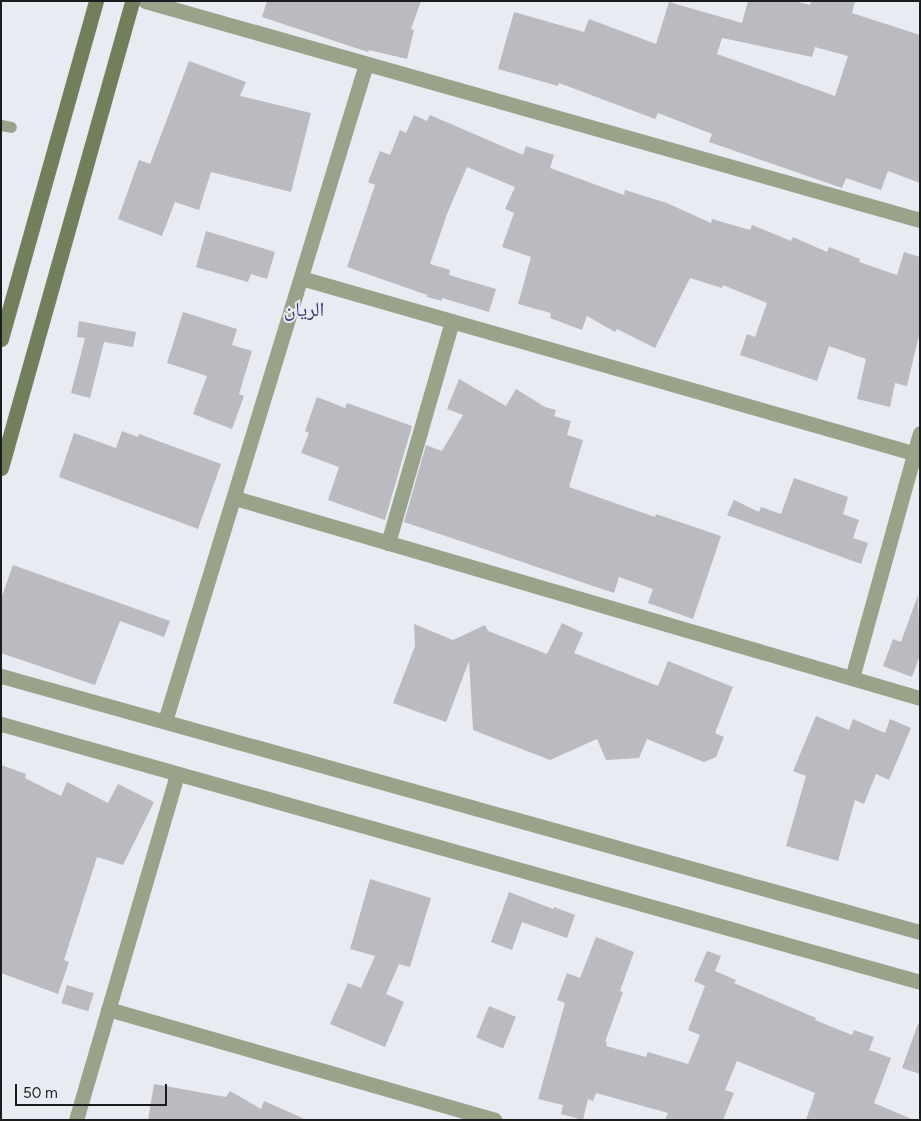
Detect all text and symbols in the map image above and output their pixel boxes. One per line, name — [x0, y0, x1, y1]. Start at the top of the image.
district label: الريان — [284, 297, 324, 321]
scale bar — [18, 1074, 170, 1106]
text: 50 m — [23, 1084, 58, 1102]

